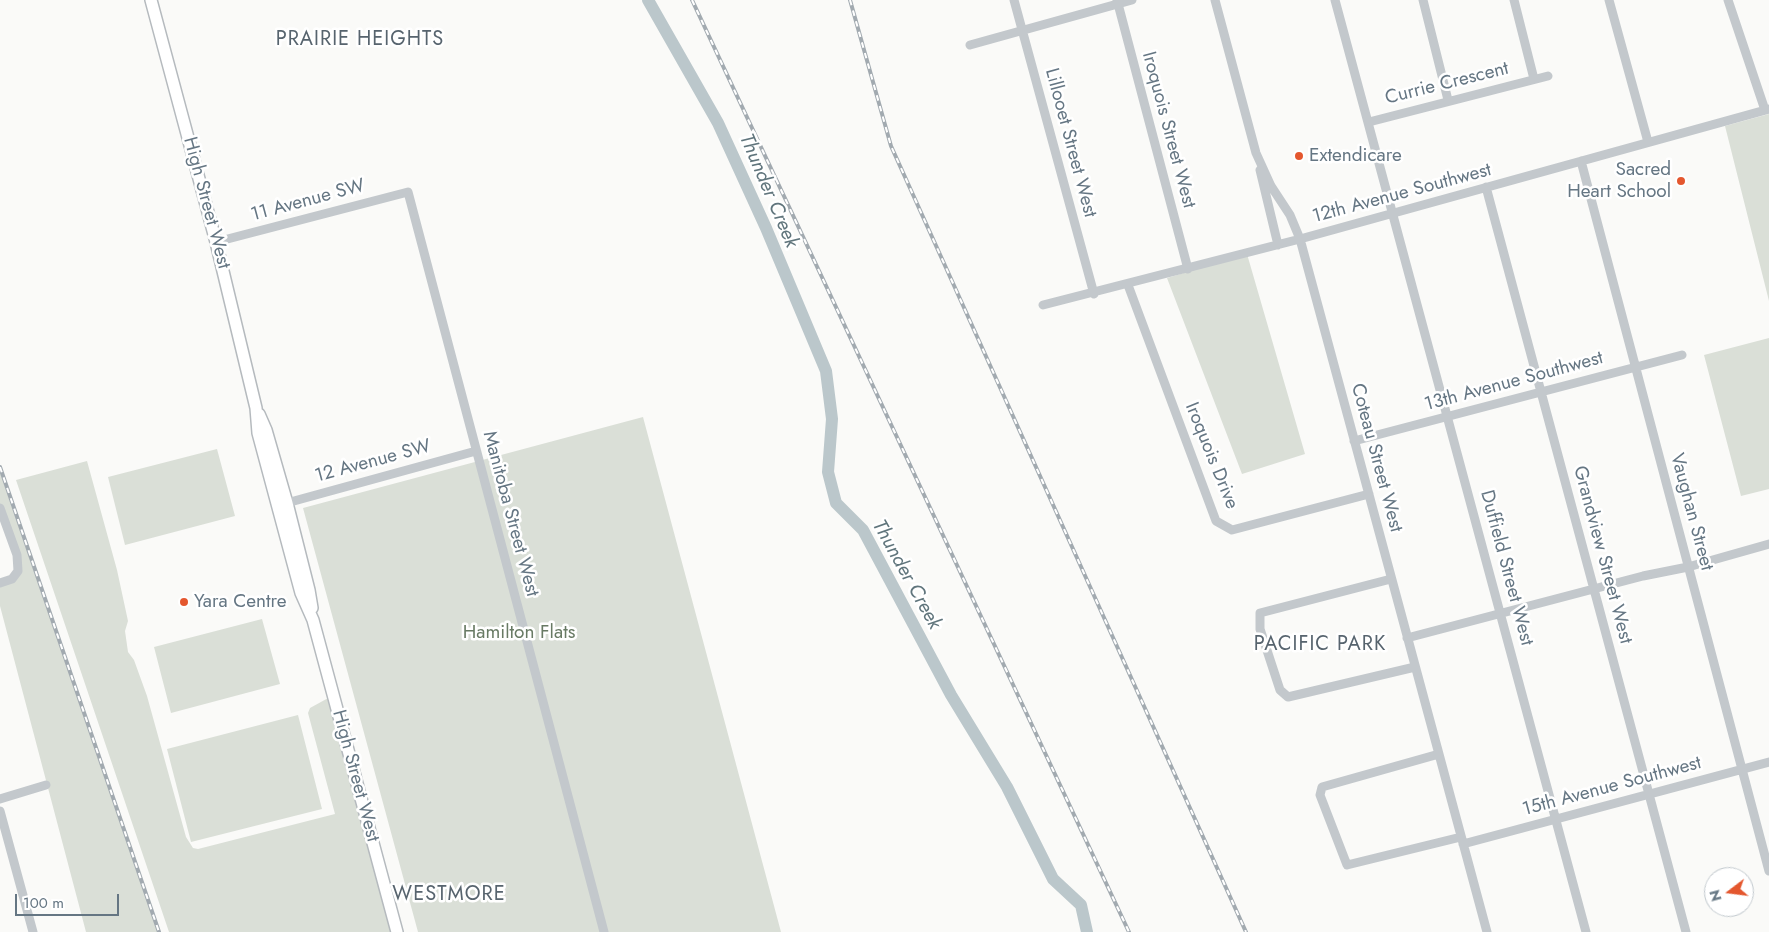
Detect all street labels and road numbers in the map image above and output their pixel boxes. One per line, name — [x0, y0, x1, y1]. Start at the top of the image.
street label: Iroquois Street West — [1136, 49, 1200, 211]
street label: Currie Crescent — [1383, 58, 1511, 110]
street label: Lillooet Street West — [1039, 66, 1101, 220]
street label: High Street West — [177, 135, 235, 271]
street label: 12th Avenue Southwest — [1310, 159, 1494, 229]
street label: 11 Avenue SW — [249, 175, 367, 227]
street label: 13th Avenue Southwest — [1422, 347, 1606, 417]
street label: Coteau Street West — [1345, 381, 1407, 535]
street label: Iroquois Drive — [1179, 399, 1243, 513]
street label: Manitoba Street West — [477, 429, 543, 599]
street label: 12 Avenue SW — [312, 436, 434, 488]
street label: Vaughan Street — [1664, 451, 1718, 573]
street label: Grandview Street West — [1567, 464, 1637, 646]
street label: Duffield Street West — [1474, 488, 1538, 648]
street label: High Street West — [326, 708, 384, 844]
street label: 15th Avenue Southwest — [1520, 752, 1704, 822]

